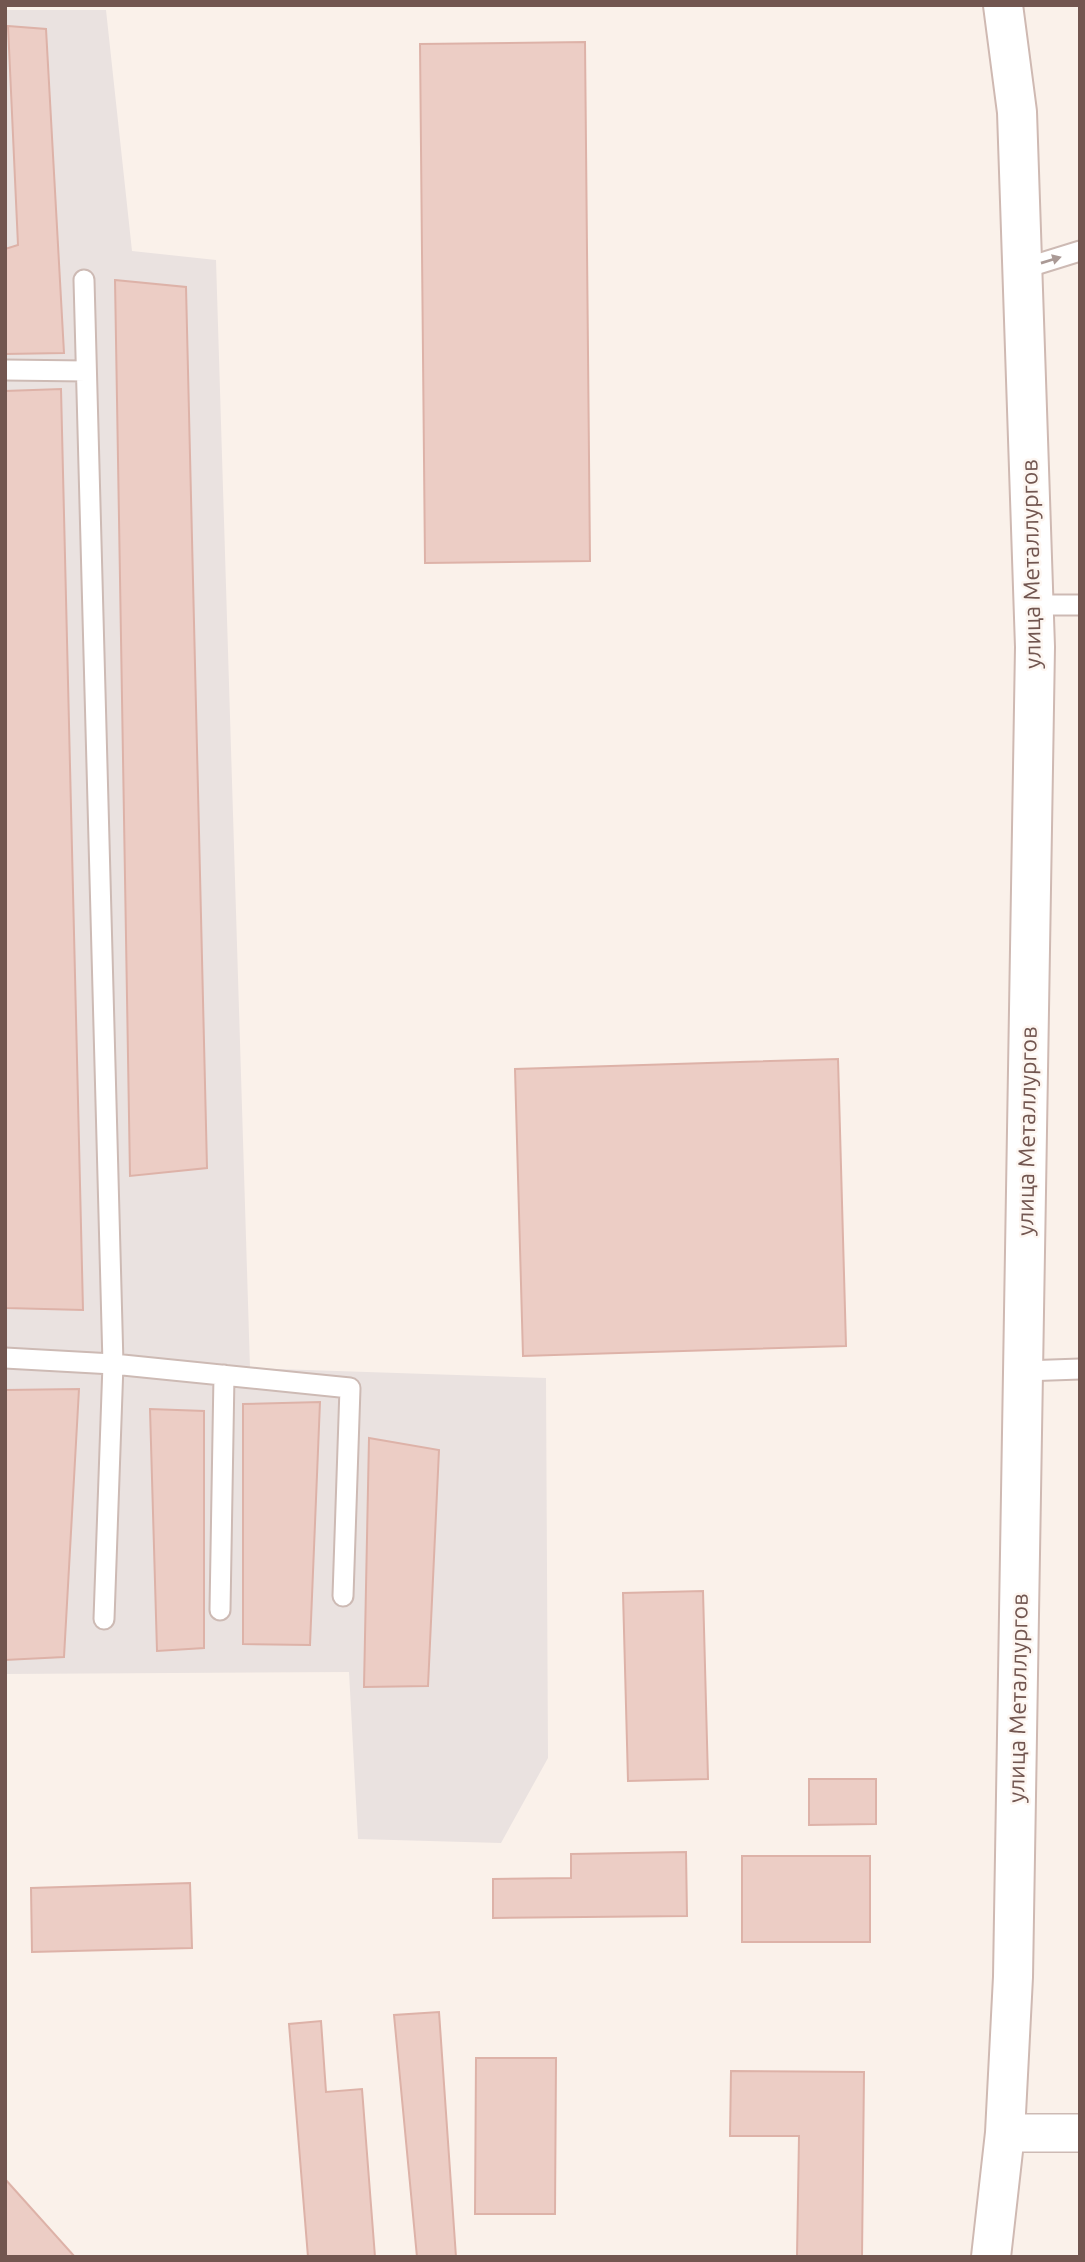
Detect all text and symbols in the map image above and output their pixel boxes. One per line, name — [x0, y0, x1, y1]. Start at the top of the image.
one-way arrow — [1041, 254, 1062, 265]
street label: улица Металлургов — [1016, 459, 1045, 669]
street label: улица Металлургов — [1012, 1026, 1041, 1236]
street label: улица Металлургов — [1003, 1593, 1032, 1803]

